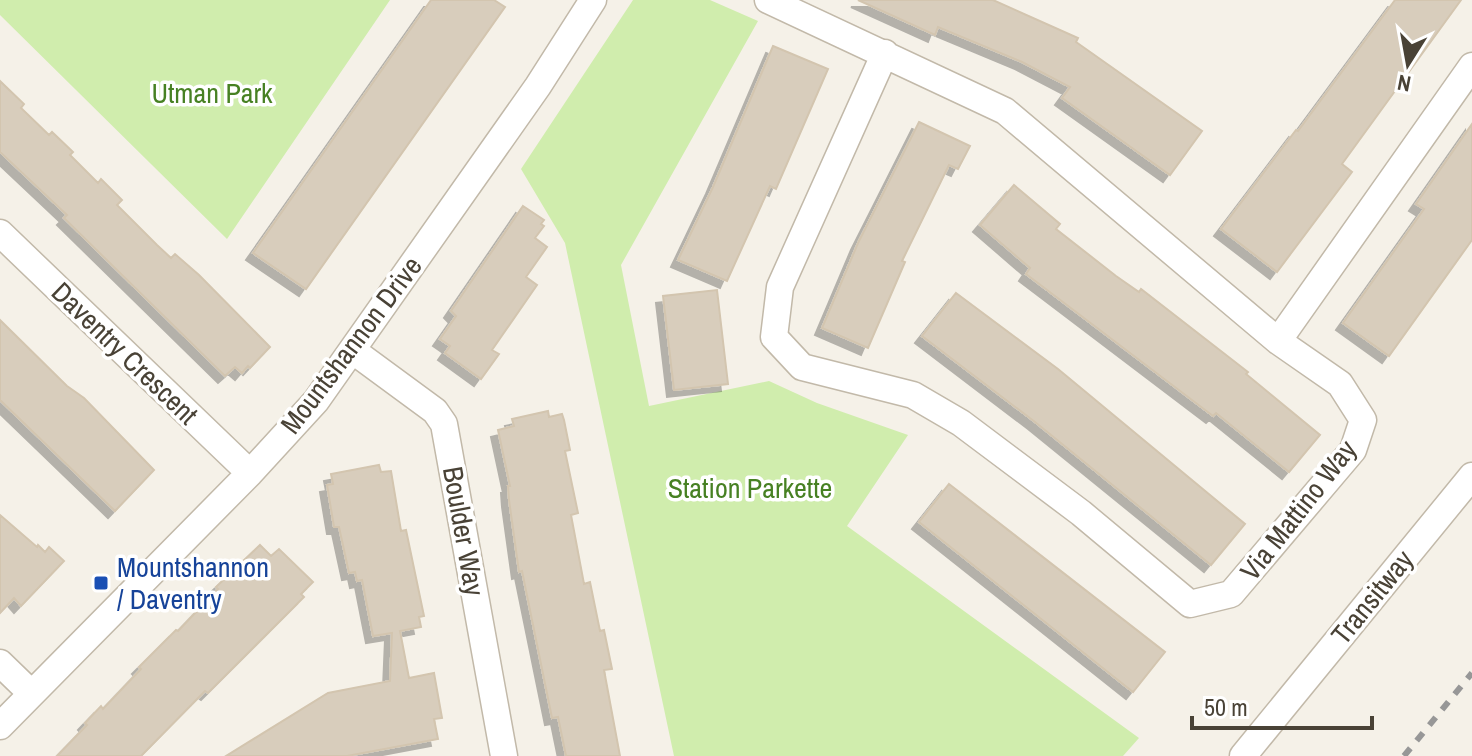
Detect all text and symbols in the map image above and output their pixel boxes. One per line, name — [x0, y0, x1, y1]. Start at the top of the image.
north arrow — [1368, 24, 1448, 104]
text: N — [1395, 68, 1413, 100]
park label: Utman Park — [151, 74, 273, 112]
street label: Mountshannon Drive — [272, 248, 430, 442]
street label: Daventry Crescent — [43, 273, 207, 433]
street label: Via Mattino Way — [1231, 432, 1365, 588]
street label: Boulder Way — [434, 463, 494, 599]
park label: Station Parkette — [668, 469, 832, 507]
street label: Transitway — [1322, 541, 1422, 652]
place label: Mountshannon / Daventry — [117, 548, 269, 618]
marker: Mountshannon / Daventry — [92, 574, 110, 592]
scale bar — [1192, 680, 1372, 730]
text: 50 m — [1204, 691, 1248, 723]

